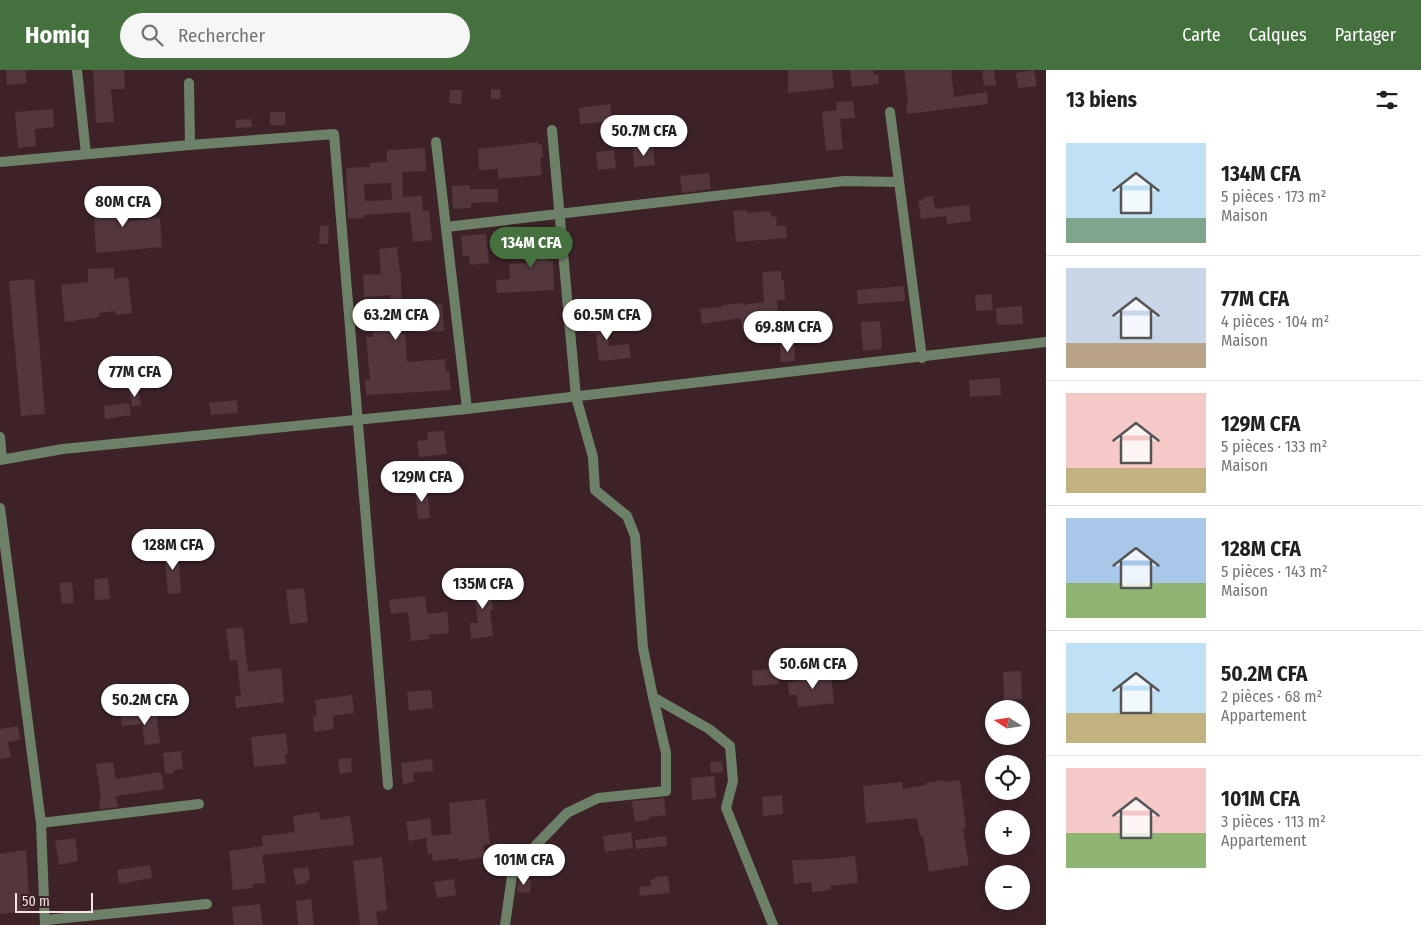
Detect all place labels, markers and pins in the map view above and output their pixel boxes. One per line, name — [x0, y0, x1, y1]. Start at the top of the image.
pin: 50.7M CFA — [587, 114, 701, 157]
pin: 80M CFA — [77, 186, 169, 228]
pin: 134M CFA — [479, 226, 583, 269]
pin: 63.2M CFA — [339, 298, 453, 341]
pin: 60.5M CFA — [550, 298, 664, 341]
pin: 69.8M CFA — [731, 310, 845, 353]
pin: 77M CFA — [89, 356, 181, 398]
pin: 129M CFA — [370, 460, 474, 503]
pin: 128M CFA — [121, 528, 225, 571]
pin: 135M CFA — [431, 568, 535, 610]
pin: 50.6M CFA — [756, 648, 870, 690]
pin: 50.2M CFA — [88, 684, 202, 726]
pin: 101M CFA — [472, 844, 576, 886]

